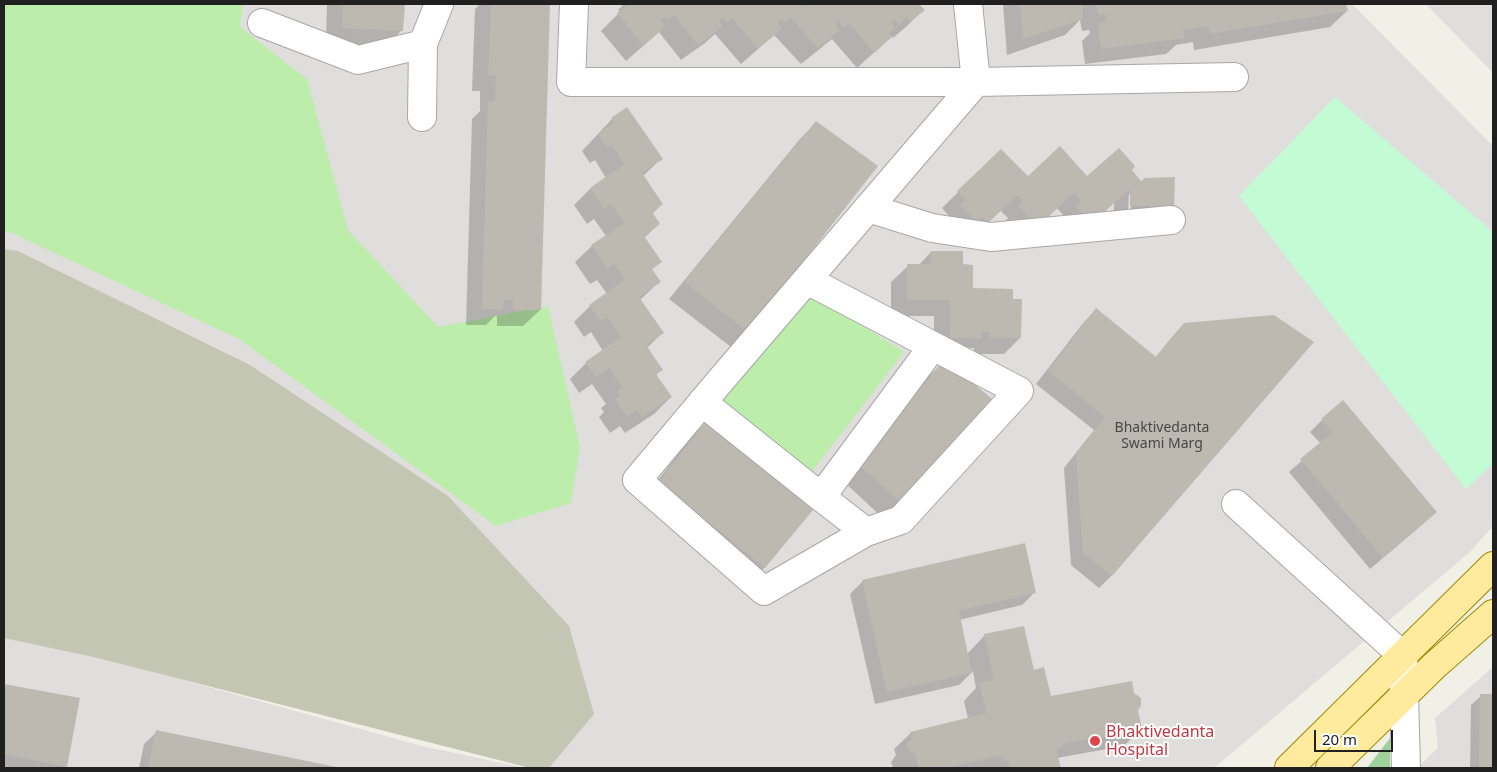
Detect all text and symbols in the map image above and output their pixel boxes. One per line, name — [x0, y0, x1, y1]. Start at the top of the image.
house number: Bhaktivedanta Swami Marg — [1115, 420, 1209, 452]
scale bar — [1317, 720, 1396, 752]
place label: Bhaktivedanta Hospital — [1106, 722, 1214, 760]
text: 20 m — [1322, 729, 1357, 749]
marker: Bhaktivedanta Hospital — [1088, 734, 1102, 748]

